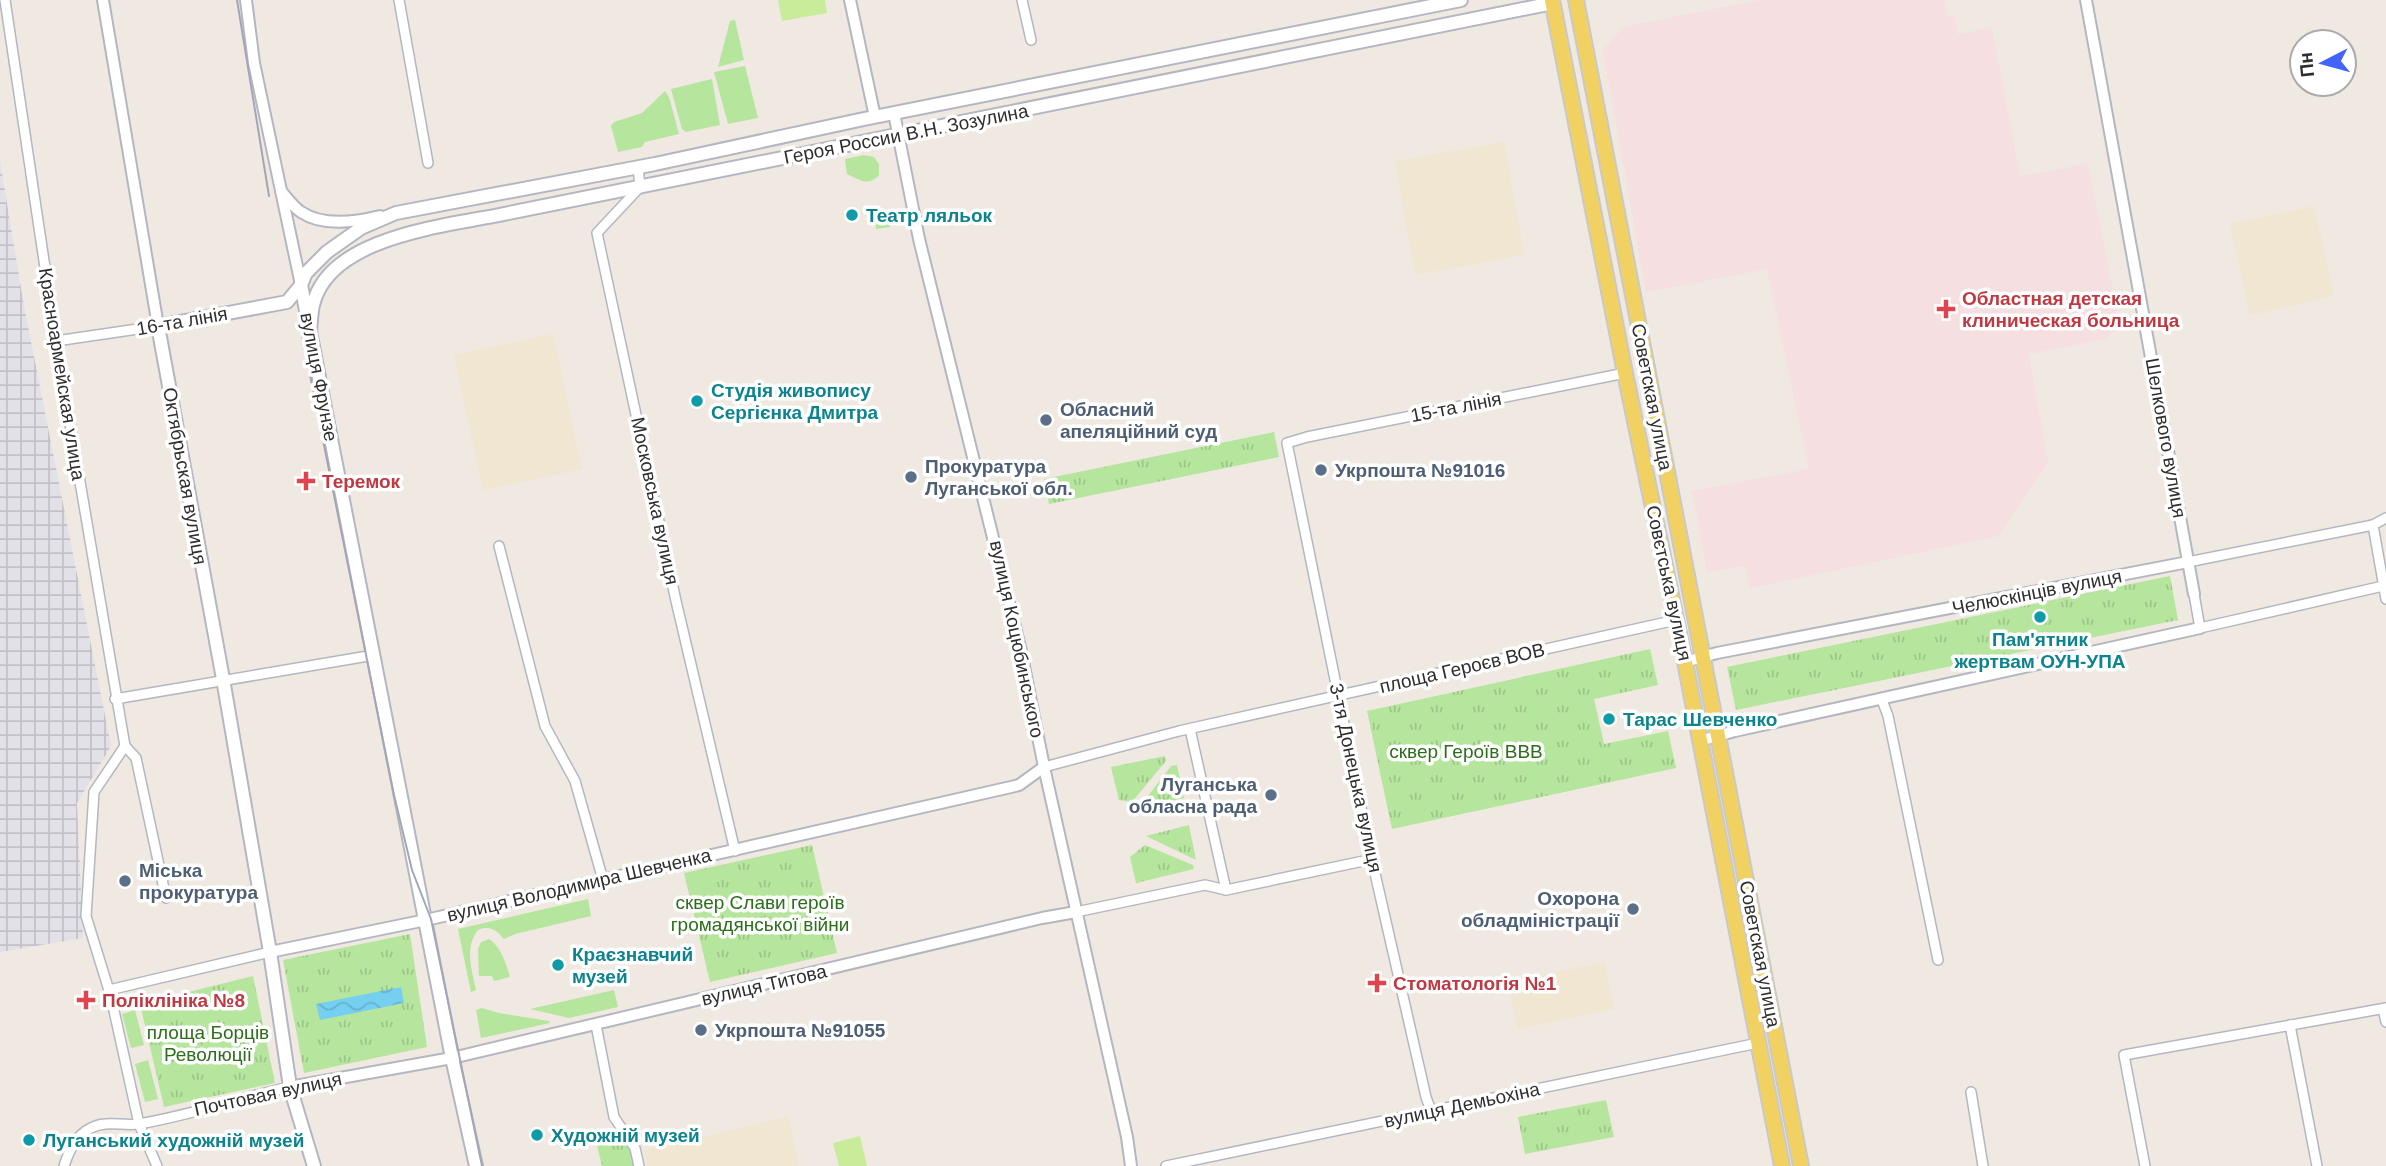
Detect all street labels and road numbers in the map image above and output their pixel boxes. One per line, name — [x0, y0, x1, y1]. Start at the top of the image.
street label: Героя России В.Н. Зозулина — [782, 100, 1030, 168]
street label: Красноармейская улица — [35, 266, 89, 482]
street label: 16-та лінія — [135, 303, 229, 339]
street label: вулиця Фрунзе — [296, 311, 342, 443]
street label: Советская улица — [1627, 322, 1677, 473]
street label: Шелкового вулиця — [2142, 356, 2190, 520]
street label: Октябрьская вулиця — [159, 386, 211, 566]
street label: 15-та лінія — [1409, 388, 1503, 426]
street label: Московська вулиця — [627, 415, 683, 587]
street label: Совєтська вулиця — [1642, 503, 1696, 663]
street label: вулиця Коцюбинського — [986, 538, 1048, 740]
street label: Челюскінців вулиця — [1950, 565, 2124, 619]
street label: площа Героєв ВОВ — [1377, 639, 1547, 697]
street label: 3-тя Донецька вулиця — [1326, 681, 1386, 875]
street label: вулиця Володимира Шевченка — [445, 844, 714, 926]
street label: Советская улица — [1735, 879, 1785, 1030]
street label: вулиця Титова — [699, 960, 829, 1010]
street label: Почтовая вулиця — [192, 1068, 344, 1120]
street label: вулиця Демьохіна — [1382, 1078, 1542, 1132]

